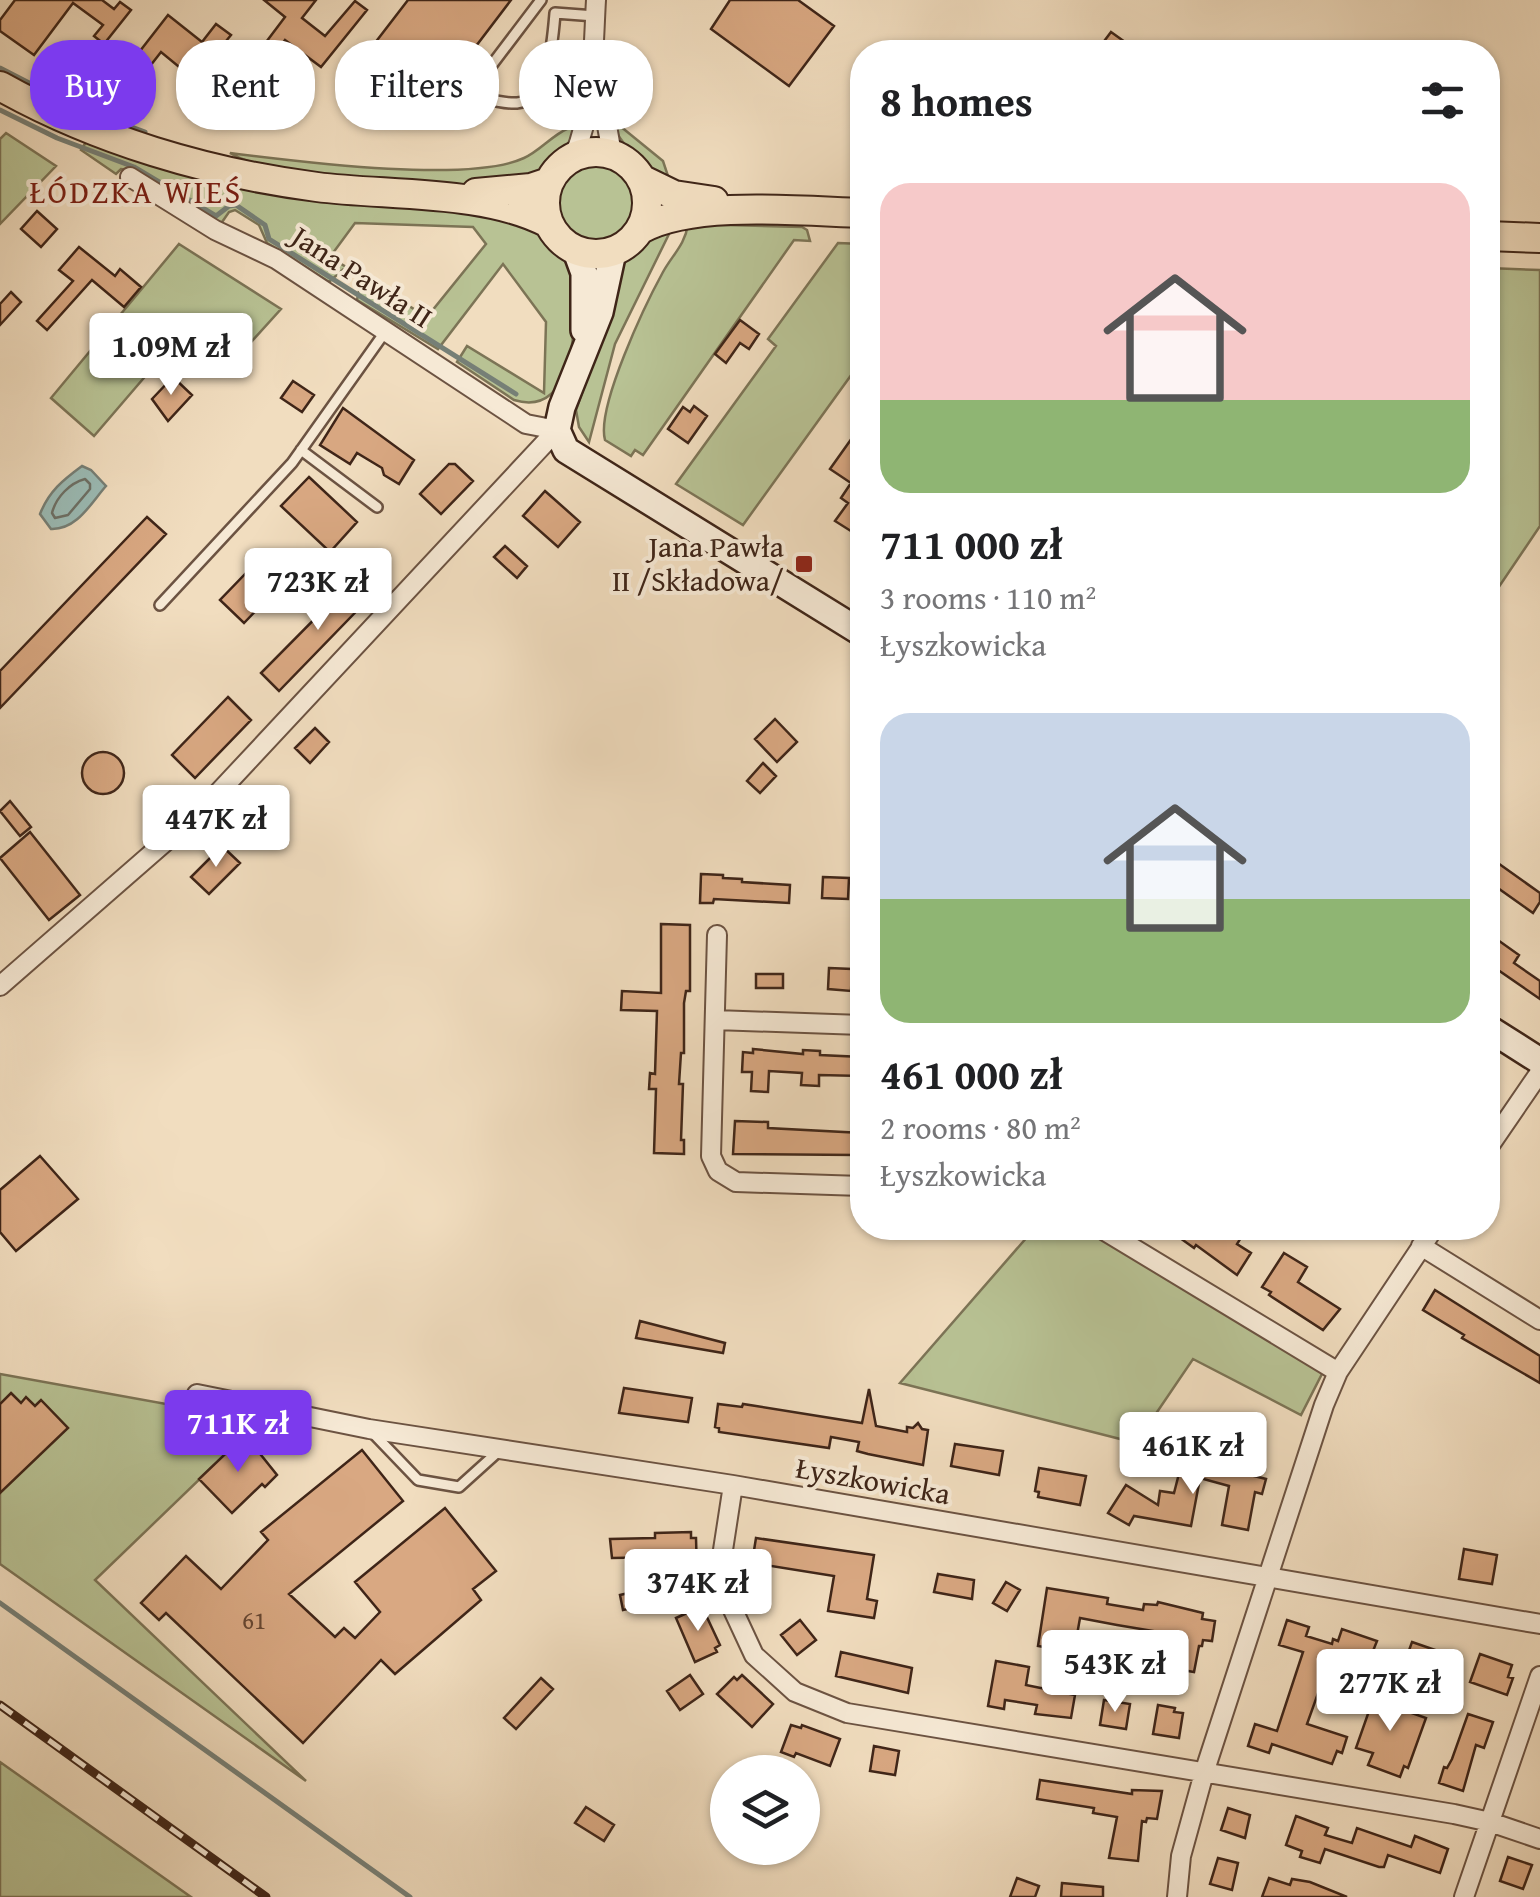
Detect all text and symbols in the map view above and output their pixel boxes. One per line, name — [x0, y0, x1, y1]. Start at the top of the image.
chip: Buy — [30, 40, 156, 130]
chip: Rent — [176, 40, 315, 130]
chip: Filters — [335, 40, 499, 130]
chip: New — [519, 40, 653, 130]
text: 8 homes — [880, 70, 1033, 131]
icon: filters — [1415, 73, 1470, 128]
district label: ŁÓDZKA WIEŚ — [29, 168, 243, 215]
street label: Jana Pawła II — [280, 212, 442, 338]
icon: home — [1085, 248, 1265, 428]
pin: 1.09M zł — [68, 313, 274, 398]
text: 1.09M zł — [111, 322, 231, 369]
text: 711 000 zł — [880, 513, 1063, 574]
place label: Jana Pawła II /Składowa/ — [612, 524, 784, 602]
pin: 723K zł — [226, 548, 410, 633]
marker: Jana Pawła II /Składowa/ — [793, 553, 815, 575]
text: 723K zł — [267, 557, 369, 604]
text: 3 rooms · 110 m² — [880, 574, 1096, 621]
text: Łyszkowicka — [880, 621, 1046, 668]
icon: home — [1085, 778, 1265, 958]
pin: 447K zł — [124, 785, 308, 870]
text: 447K zł — [165, 794, 267, 841]
text: 461 000 zł — [880, 1043, 1063, 1104]
text: 2 rooms · 80 m² — [880, 1104, 1081, 1151]
text: Łyszkowicka — [880, 1151, 1046, 1198]
pin: 711K zł — [146, 1390, 330, 1475]
text: 711K zł — [187, 1399, 289, 1446]
pin: 461K zł — [1101, 1412, 1285, 1497]
text: 461K zł — [1142, 1421, 1244, 1468]
street label: Łyszkowicka — [792, 1445, 954, 1515]
pin: 374K zł — [606, 1549, 790, 1634]
text: 374K zł — [647, 1558, 749, 1605]
house number: 61 — [242, 1602, 266, 1638]
pin: 543K zł — [1023, 1630, 1207, 1715]
text: 543K zł — [1064, 1639, 1166, 1686]
pin: 277K zł — [1298, 1649, 1482, 1734]
text: 277K zł — [1339, 1658, 1441, 1705]
map controls — [710, 1755, 820, 1865]
button: layers — [710, 1755, 820, 1865]

